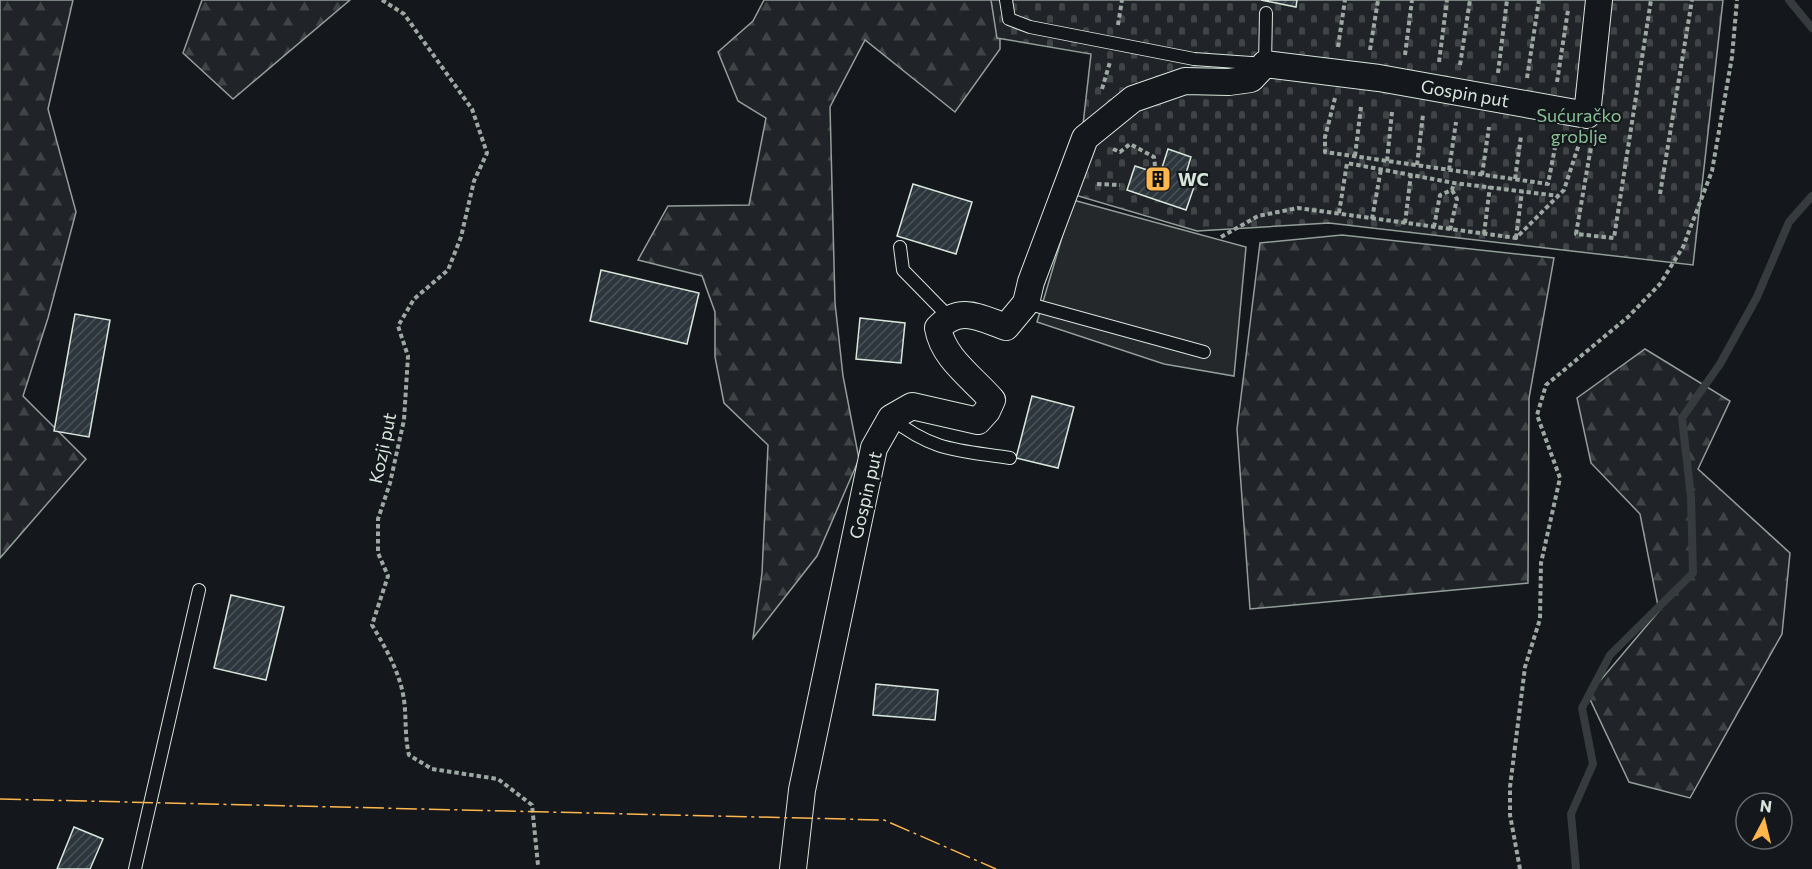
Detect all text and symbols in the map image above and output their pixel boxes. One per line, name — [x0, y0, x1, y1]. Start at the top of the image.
street label: Gospin put — [1419, 74, 1511, 112]
park label: Sućuračko groblje — [1537, 104, 1622, 147]
building icon: WC — [1143, 164, 1173, 194]
place label: WC — [1178, 168, 1209, 190]
street label: Kozji put — [364, 411, 400, 485]
street label: Gospin put — [844, 449, 886, 541]
north arrow — [1734, 791, 1794, 851]
text: N — [1759, 795, 1773, 816]

